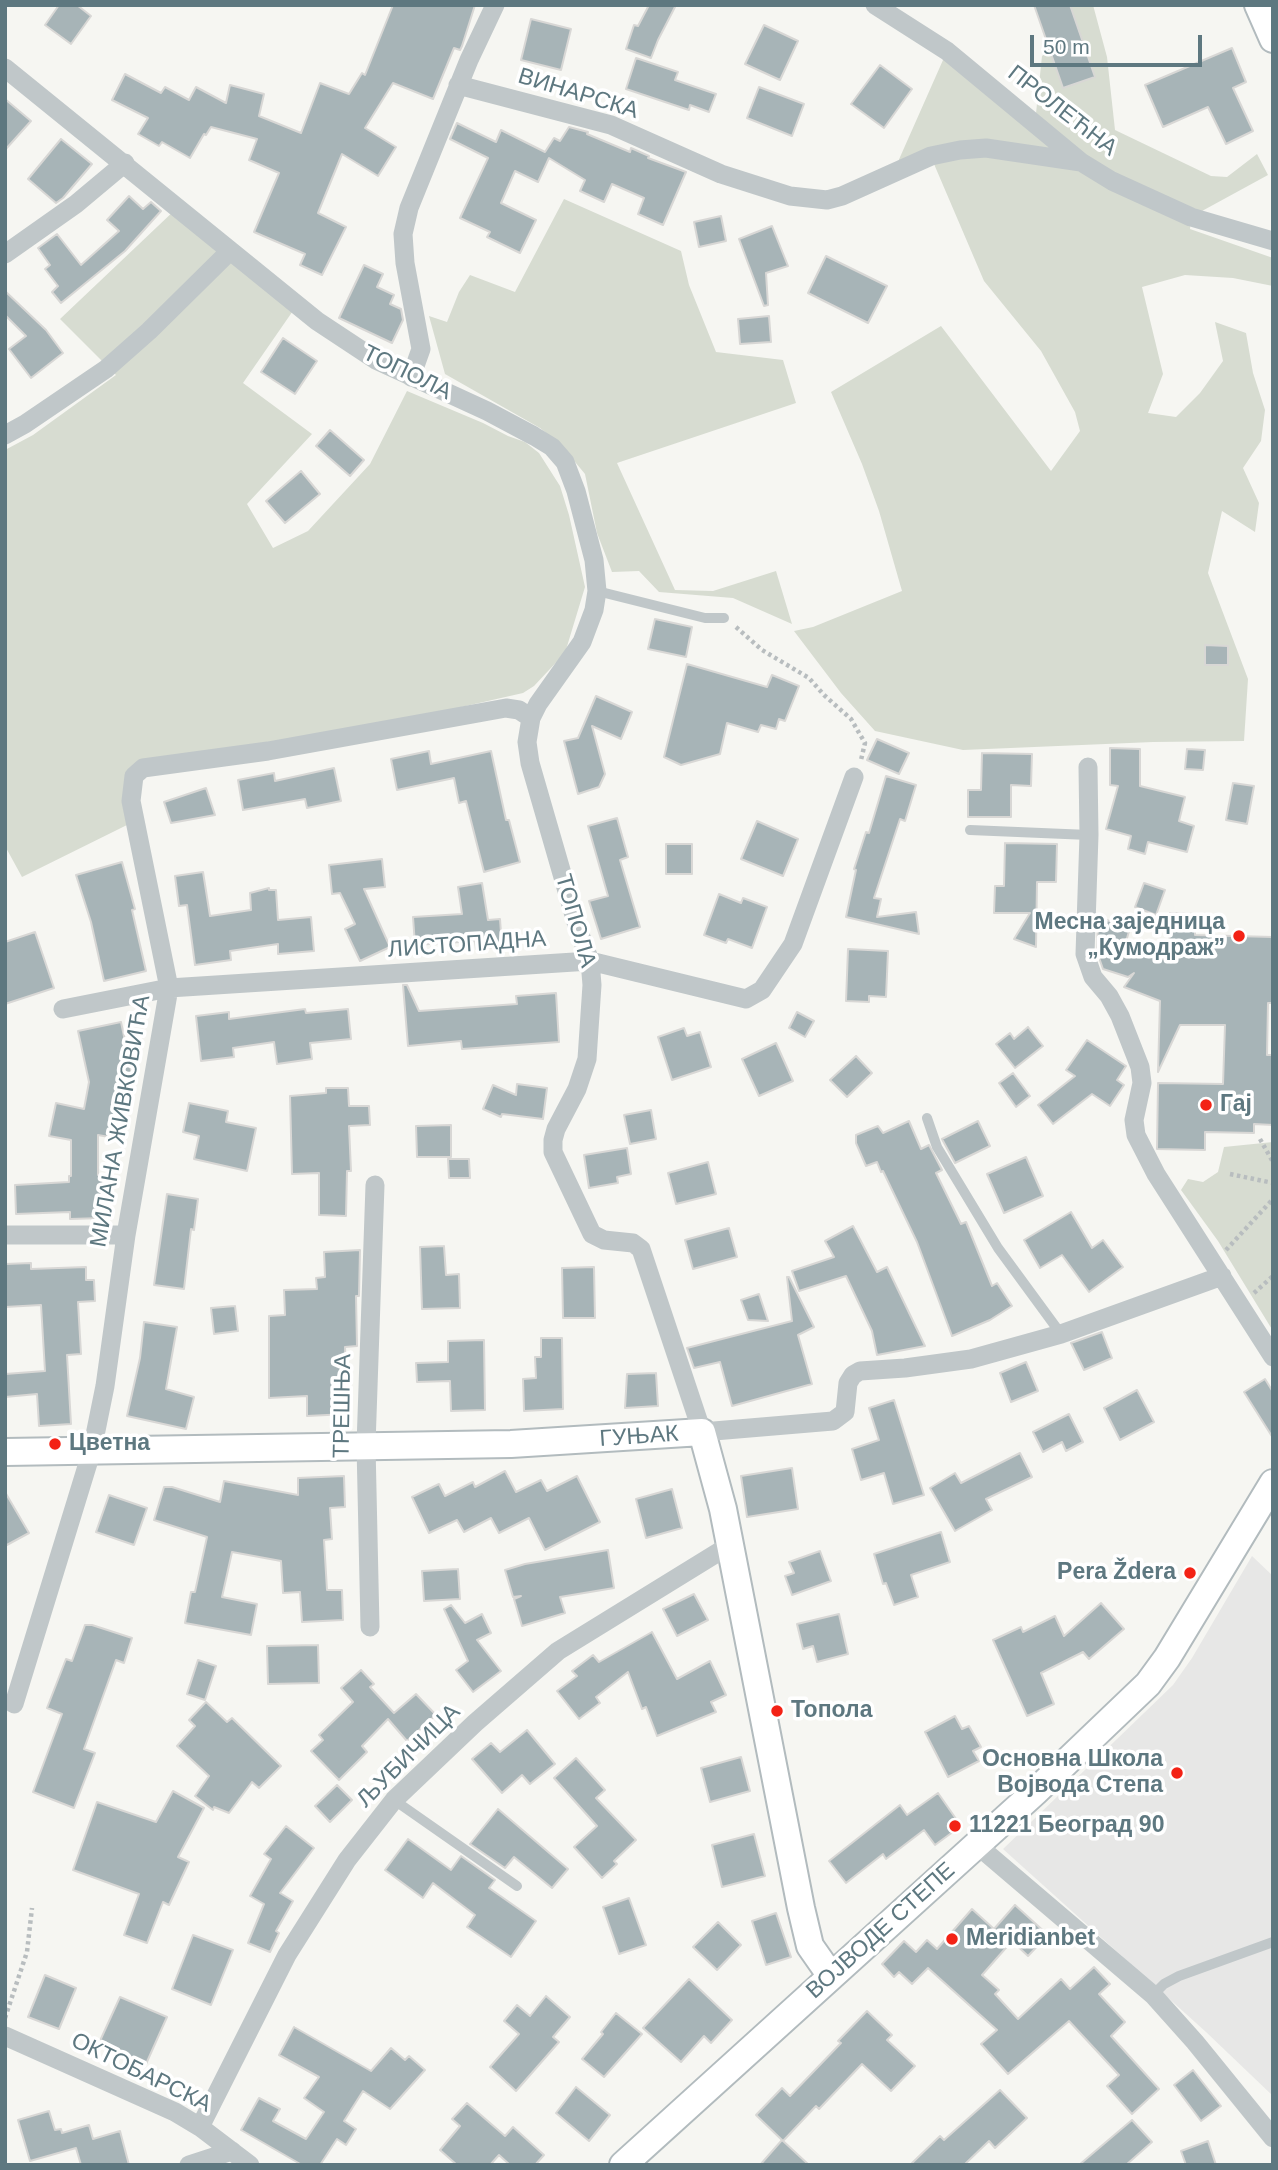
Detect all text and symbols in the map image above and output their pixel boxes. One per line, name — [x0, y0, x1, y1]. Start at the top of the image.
scale bar — [1033, 21, 1204, 65]
text: 50 m — [1043, 35, 1090, 58]
street label: ПРОЛЕЋНА — [1002, 60, 1122, 162]
street label: ВИНАРСКА — [515, 63, 641, 125]
street label: ТОПОЛА — [358, 340, 456, 406]
street label: ТОПОЛА — [549, 871, 601, 971]
place label: Месна заједница „Кумодраж” — [1035, 909, 1225, 963]
street label: ЛИСТОПАДНА — [387, 926, 547, 964]
marker: Месна заједница „Кумодраж” — [1231, 928, 1247, 944]
street label: МИЛАНА ЖИВКОВИЋА — [85, 993, 157, 1249]
place label: Гај — [1220, 1091, 1252, 1119]
marker: Гај — [1198, 1097, 1214, 1113]
street label: ТРЕШЊА — [328, 1354, 358, 1458]
street label: ГУЊАК — [599, 1420, 679, 1454]
place label: Цветна — [69, 1430, 150, 1458]
marker: Цветна — [47, 1436, 63, 1452]
place label: Pera Ždera — [1057, 1559, 1176, 1587]
marker: Pera Ždera — [1182, 1565, 1198, 1581]
place label: Топола — [791, 1697, 872, 1725]
street label: ЉУБИЧИЦА — [352, 1699, 466, 1813]
marker: Топола — [769, 1703, 785, 1719]
place label: Основна Школа Војвода Степа — [982, 1746, 1163, 1800]
marker: Основна Школа Војвода Степа — [1169, 1765, 1185, 1781]
place label: 11221 Београд 90 — [969, 1812, 1164, 1840]
marker: 11221 Београд 90 — [947, 1818, 963, 1834]
street label: ВОЈВОДЕ СТЕПЕ — [801, 1857, 961, 2005]
place label: Meridianbet — [966, 1925, 1095, 1953]
marker: Meridianbet — [944, 1931, 960, 1947]
street label: ОКТОБАРСКА — [66, 2027, 216, 2119]

